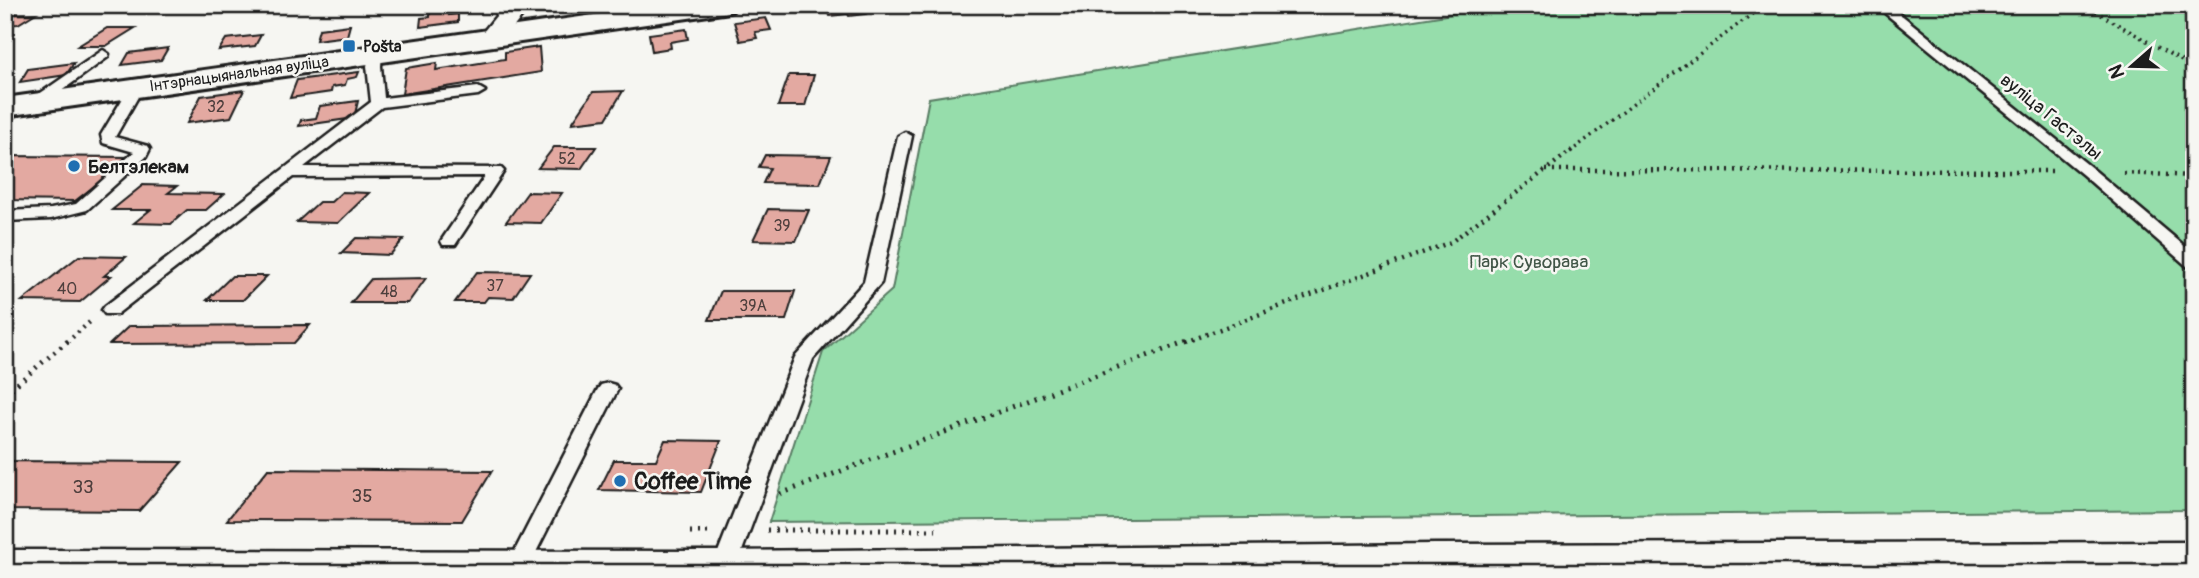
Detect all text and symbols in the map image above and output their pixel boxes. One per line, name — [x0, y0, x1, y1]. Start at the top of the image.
north arrow — [2098, 32, 2168, 102]
place label: Pošta — [363, 37, 402, 57]
marker: Pošta — [341, 38, 357, 54]
street label: Інтэрнацыянальная вуліца — [148, 51, 330, 96]
text: N — [2103, 61, 2130, 82]
street label: вуліца Гастэлы — [1995, 68, 2107, 165]
house number: 32 — [207, 97, 225, 117]
house number: 52 — [558, 149, 576, 169]
place label: Белтэлекам — [88, 155, 189, 179]
marker: Белтэлекам — [66, 158, 82, 174]
house number: 39 — [773, 216, 791, 236]
park label: Парк Суворава — [1470, 250, 1588, 274]
house number: 37 — [486, 276, 504, 296]
house number: 40 — [57, 279, 77, 299]
house number: 48 — [380, 282, 398, 302]
house number: 39А — [739, 296, 767, 316]
place label: Coffee Time — [634, 467, 752, 496]
marker: Coffee Time — [612, 473, 628, 489]
house number: 33 — [72, 475, 94, 499]
house number: 35 — [352, 484, 372, 508]

